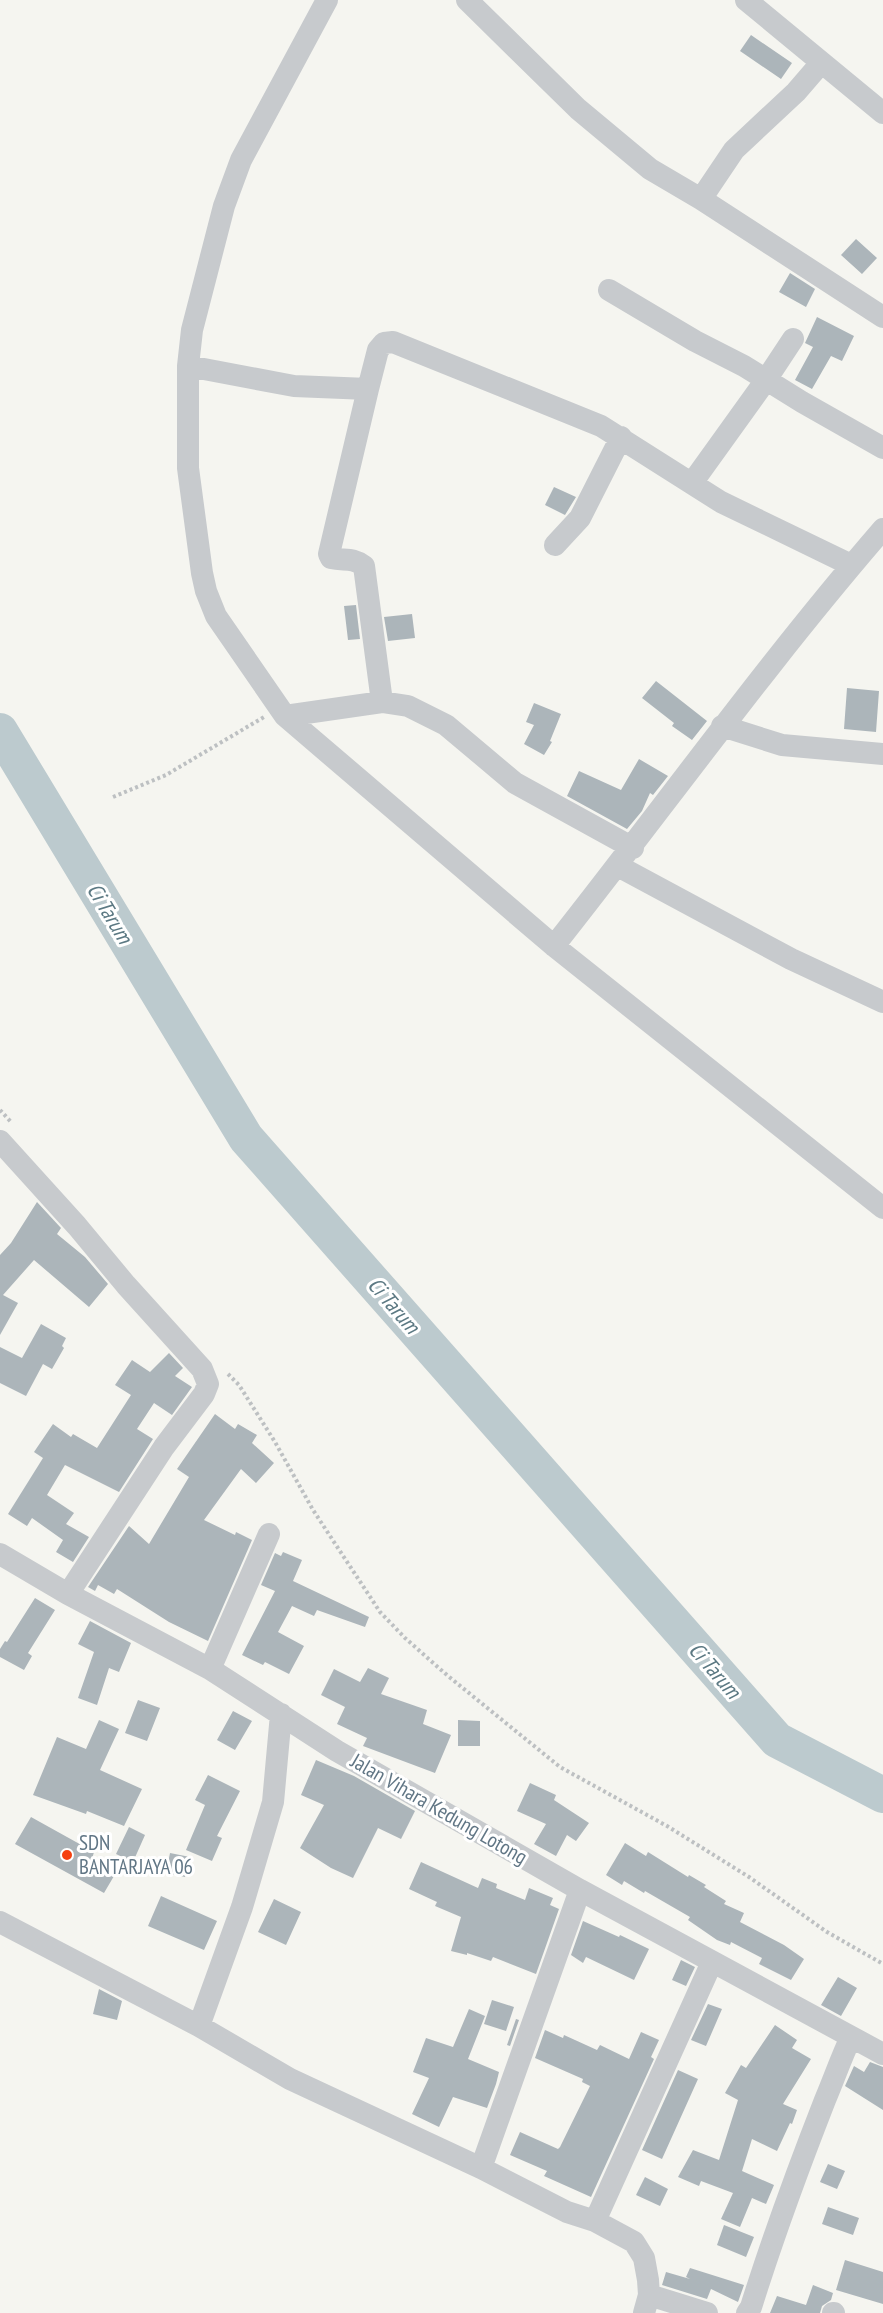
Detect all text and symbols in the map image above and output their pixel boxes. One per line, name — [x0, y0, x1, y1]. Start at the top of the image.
water label: Ci Tarum — [81, 878, 140, 950]
water label: Ci Tarum — [362, 1271, 427, 1340]
water label: Ci Tarum — [683, 1636, 748, 1705]
street label: Jalan Vihara Kedung Lotong — [345, 1747, 532, 1870]
place label: SDN BANTARJAYA 06 — [79, 1829, 193, 1880]
marker: SDN BANTARJAYA 06 — [60, 1848, 74, 1862]

